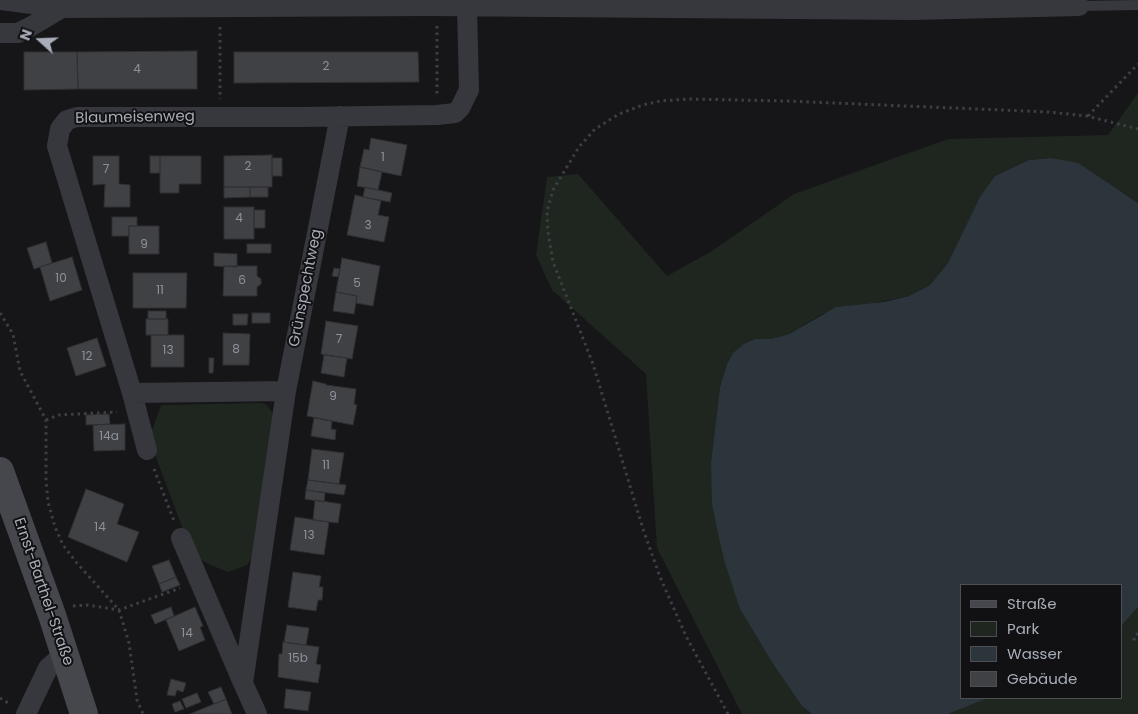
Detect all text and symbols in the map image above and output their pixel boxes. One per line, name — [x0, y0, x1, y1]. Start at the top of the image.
north arrow — [15, 15, 65, 65]
text: N — [15, 27, 37, 43]
house number: 2 — [323, 60, 329, 74]
house number: 4 — [133, 63, 141, 77]
street label: Blaumeisenweg — [75, 108, 195, 128]
house number: 1 — [381, 151, 385, 165]
house number: 2 — [245, 160, 251, 174]
house number: 7 — [103, 163, 109, 177]
house number: 4 — [235, 212, 243, 226]
house number: 3 — [364, 219, 372, 233]
street label: Grünspechtweg — [286, 228, 326, 348]
house number: 9 — [140, 238, 148, 252]
house number: 10 — [55, 272, 67, 286]
house number: 6 — [238, 274, 246, 288]
house number: 5 — [353, 277, 361, 291]
house number: 11 — [156, 284, 164, 298]
house number: 7 — [336, 333, 342, 347]
house number: 8 — [232, 343, 240, 357]
house number: 13 — [163, 344, 173, 358]
house number: 12 — [82, 350, 92, 364]
house number: 9 — [329, 390, 337, 404]
house number: 14a — [99, 430, 119, 444]
house number: 11 — [322, 459, 330, 473]
street label: Ernst-Barthel-Straße — [9, 516, 77, 668]
house number: 14 — [94, 521, 106, 535]
house number: 13 — [304, 529, 314, 543]
legend — [960, 584, 1123, 699]
text: Straße — [1007, 593, 1057, 614]
text: Park — [1007, 618, 1039, 639]
house number: 14 — [181, 627, 193, 641]
text: Wasser — [1007, 643, 1062, 664]
house number: 15b — [288, 652, 308, 666]
text: Gebäude — [1007, 668, 1077, 689]

